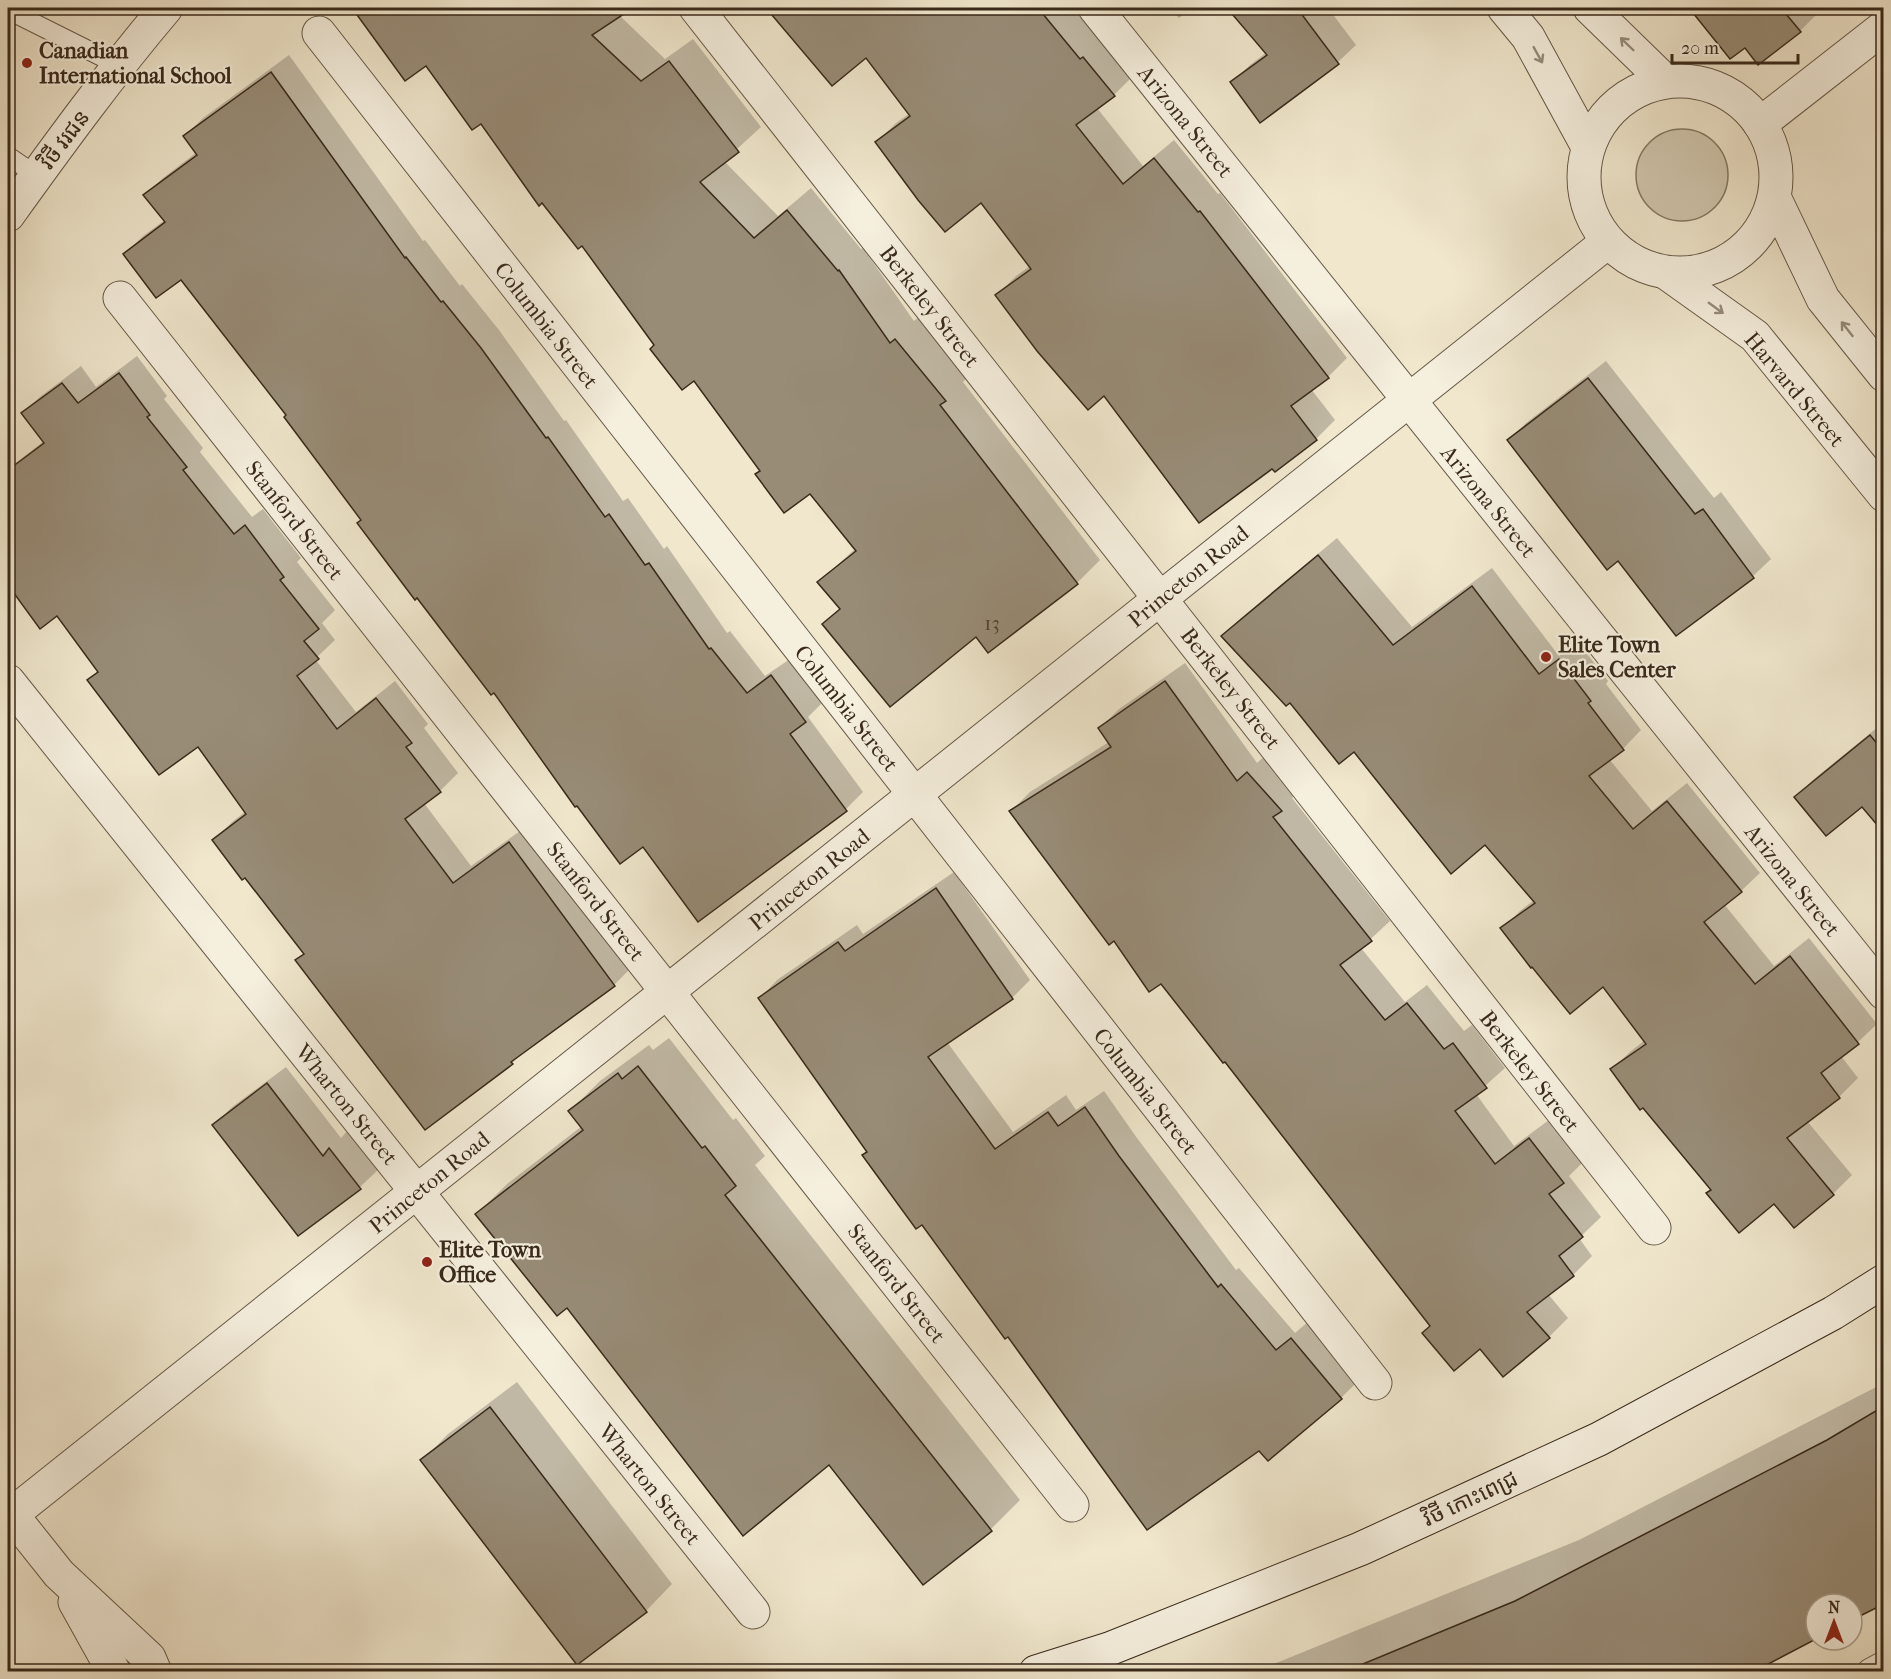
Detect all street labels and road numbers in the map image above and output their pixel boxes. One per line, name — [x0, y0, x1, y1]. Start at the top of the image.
street label: Arizona Street — [1132, 60, 1238, 183]
street label: វិថី វរជន — [33, 104, 95, 175]
street label: Berkeley Street — [874, 241, 985, 373]
street label: Columbia Street — [489, 257, 604, 394]
street label: Harvard Street — [1739, 327, 1850, 452]
street label: Arizona Street — [1435, 440, 1541, 563]
street label: Stanford Street — [240, 456, 349, 585]
street label: Princeton Road — [1123, 520, 1255, 633]
street label: Berkeley Street — [1175, 623, 1286, 755]
street label: Columbia Street — [789, 640, 904, 777]
street label: Arizona Street — [1739, 819, 1845, 942]
street label: Princeton Road — [744, 823, 876, 936]
street label: Stanford Street — [541, 837, 650, 966]
street label: Berkeley Street — [1474, 1006, 1585, 1138]
street label: Columbia Street — [1088, 1023, 1203, 1160]
street label: Wharton Street — [289, 1038, 403, 1170]
street label: Princeton Road — [364, 1126, 496, 1239]
street label: Stanford Street — [842, 1219, 951, 1348]
street label: Wharton Street — [592, 1418, 706, 1550]
street label: វិថី កោះពេជ្រ — [1418, 1465, 1522, 1532]

